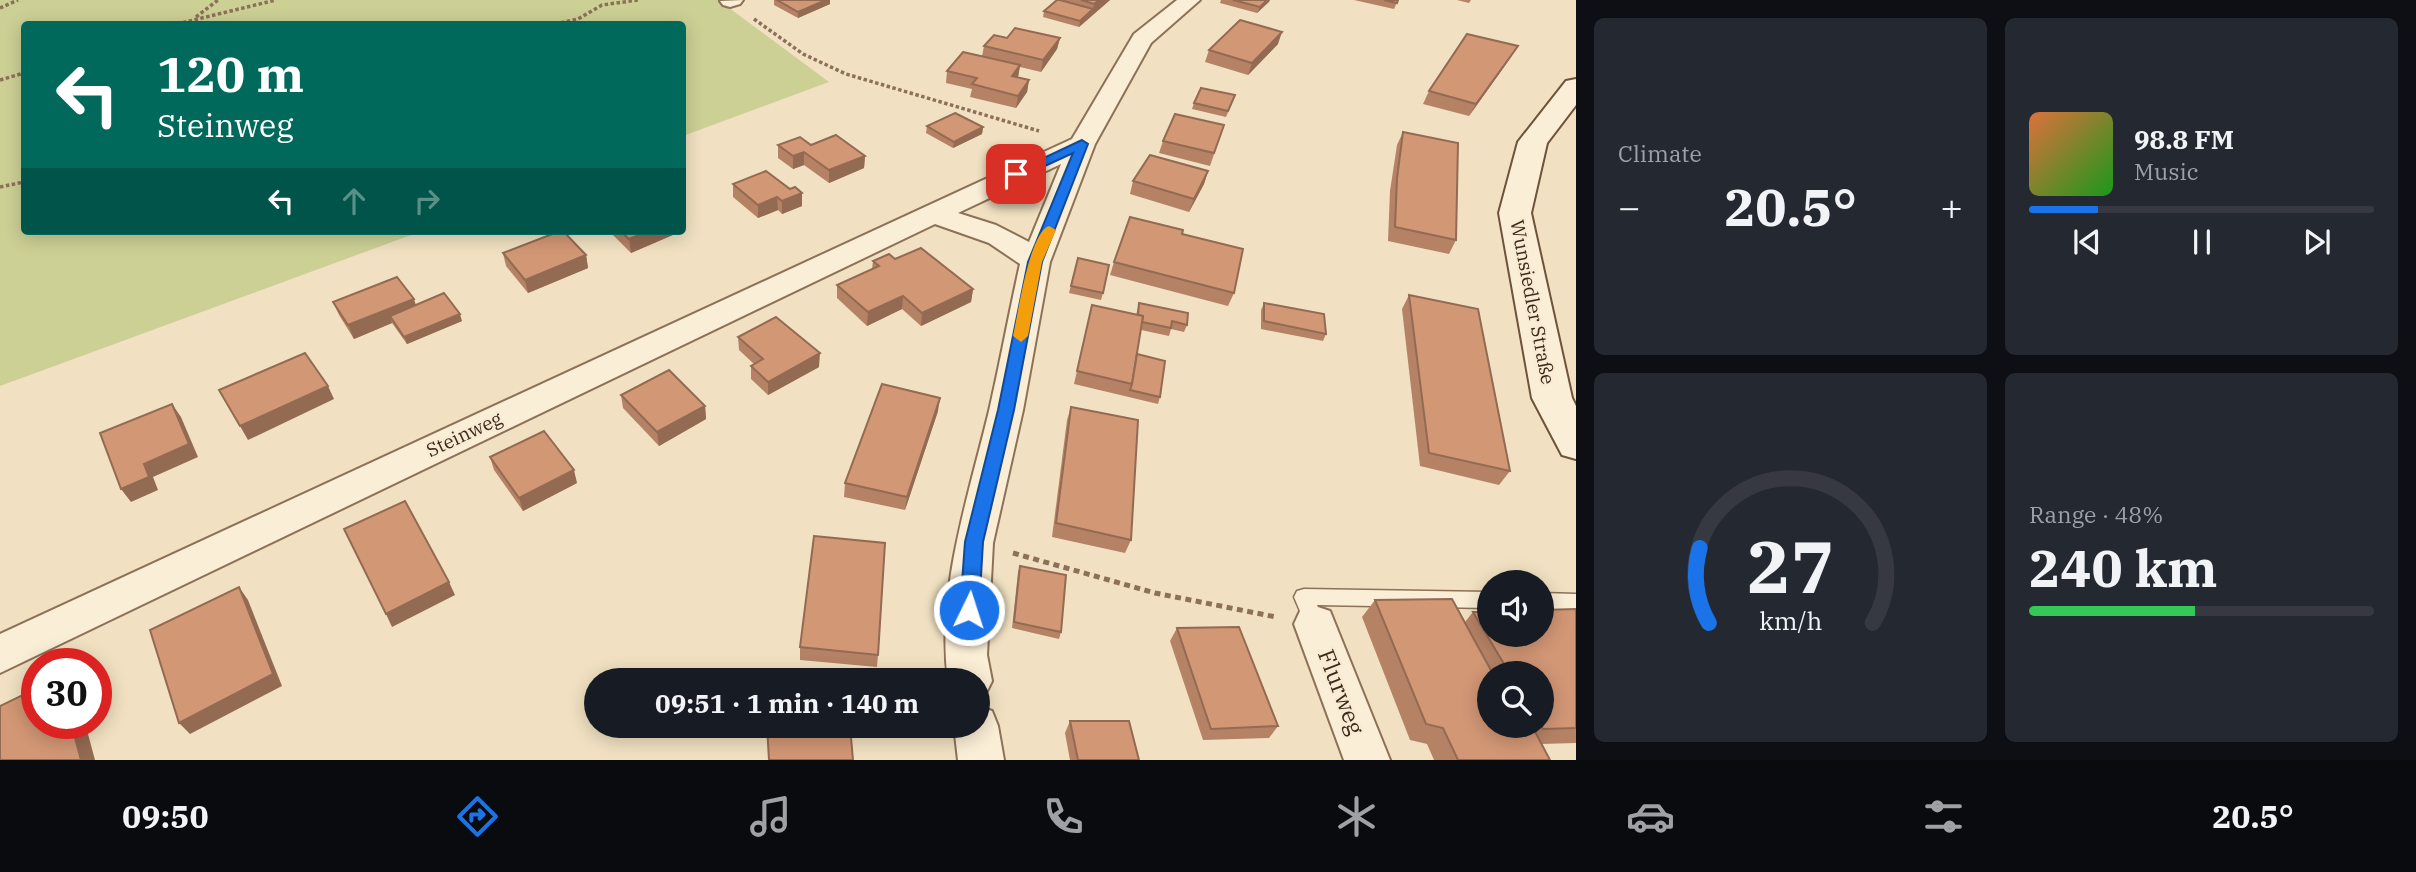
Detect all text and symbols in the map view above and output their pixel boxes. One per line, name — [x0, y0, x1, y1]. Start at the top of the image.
text: 120 m — [157, 42, 304, 105]
icon: left — [42, 49, 133, 140]
text: Steinweg — [157, 104, 294, 146]
text: 98.8 FM — [2134, 122, 2234, 156]
text: Climate — [1618, 138, 1702, 168]
pin — [986, 144, 1046, 204]
icon: arrive — [997, 155, 1035, 193]
text: Music — [2134, 156, 2199, 186]
text: 20.5° — [1724, 173, 1857, 240]
icon: left — [262, 182, 300, 220]
icon: ahead — [335, 182, 373, 220]
icon: right — [408, 182, 446, 220]
text: − — [1618, 182, 1641, 231]
text: + — [1940, 182, 1963, 231]
street label: Wunsiedler Straße — [1505, 218, 1561, 386]
icon: previous — [2068, 223, 2106, 261]
icon: pause — [2183, 223, 2221, 261]
icon: next — [2298, 223, 2336, 261]
street label: Steinweg — [422, 406, 506, 462]
text: Range · 48% — [2029, 499, 2163, 529]
text: 27 — [1747, 519, 1834, 614]
text: 240 km — [2029, 534, 2218, 601]
map controls — [1477, 570, 1554, 738]
button: sound — [1477, 570, 1554, 647]
position arrow — [932, 573, 1006, 647]
text: km/h — [1759, 604, 1822, 637]
street label: Flurweg — [1312, 645, 1372, 739]
speed limit sign: 30 — [21, 648, 112, 739]
button: search — [1477, 661, 1554, 738]
text: 09:51 · 1 min · 140 m — [655, 686, 919, 720]
icon: directions — [453, 792, 502, 841]
icon: music — [746, 792, 795, 841]
icon: phone — [1039, 792, 1088, 841]
icon: climate — [1332, 792, 1381, 841]
icon: car — [1626, 792, 1675, 841]
icon: filters — [1919, 792, 1968, 841]
text: 09:50 — [122, 795, 209, 837]
text: 20.5° — [2212, 795, 2294, 837]

